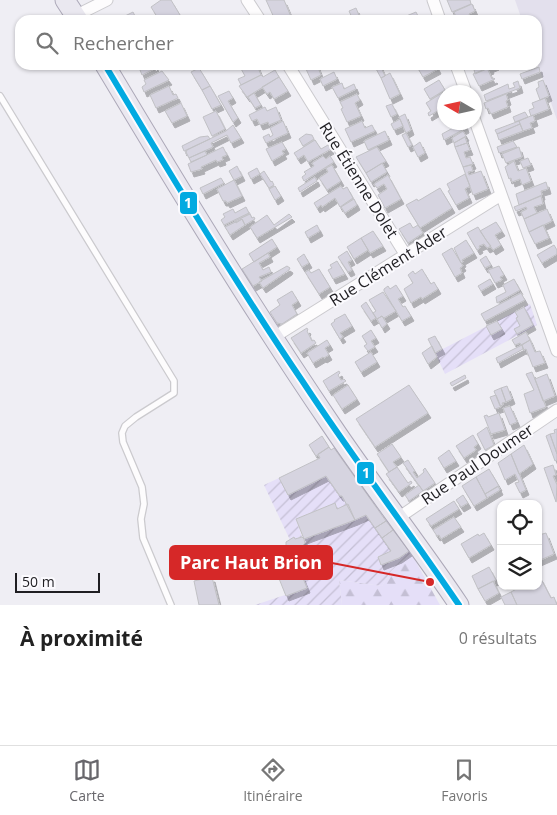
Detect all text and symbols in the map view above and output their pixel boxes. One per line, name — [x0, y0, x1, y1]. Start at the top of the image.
search box — [15, 15, 542, 70]
icon: search — [33, 29, 61, 57]
text: Rechercher — [73, 30, 174, 56]
north arrow — [437, 85, 482, 130]
street label: Rue Étienne Dolet — [314, 118, 404, 243]
line badge: 1 — [179, 191, 198, 215]
text: 1 — [184, 193, 192, 212]
street label: Rue Clément Ader — [325, 221, 451, 311]
street label: Rue Paul Doumer — [417, 418, 538, 510]
line badge: 1 — [356, 461, 375, 485]
text: 1 — [362, 463, 370, 482]
map controls — [497, 500, 542, 590]
button: locate — [497, 500, 542, 545]
button: layers — [497, 545, 542, 590]
callout: Parc Haut Brion — [170, 546, 332, 579]
text: Parc Haut Brion — [180, 550, 322, 574]
scale bar — [15, 570, 100, 593]
text: 50 m — [22, 572, 55, 591]
text: À proximité — [20, 624, 143, 652]
text: 0 résultats — [459, 627, 537, 649]
tab: Carte — [69, 756, 105, 805]
tab: Itinéraire — [243, 756, 303, 805]
tab: Favoris — [441, 756, 488, 805]

